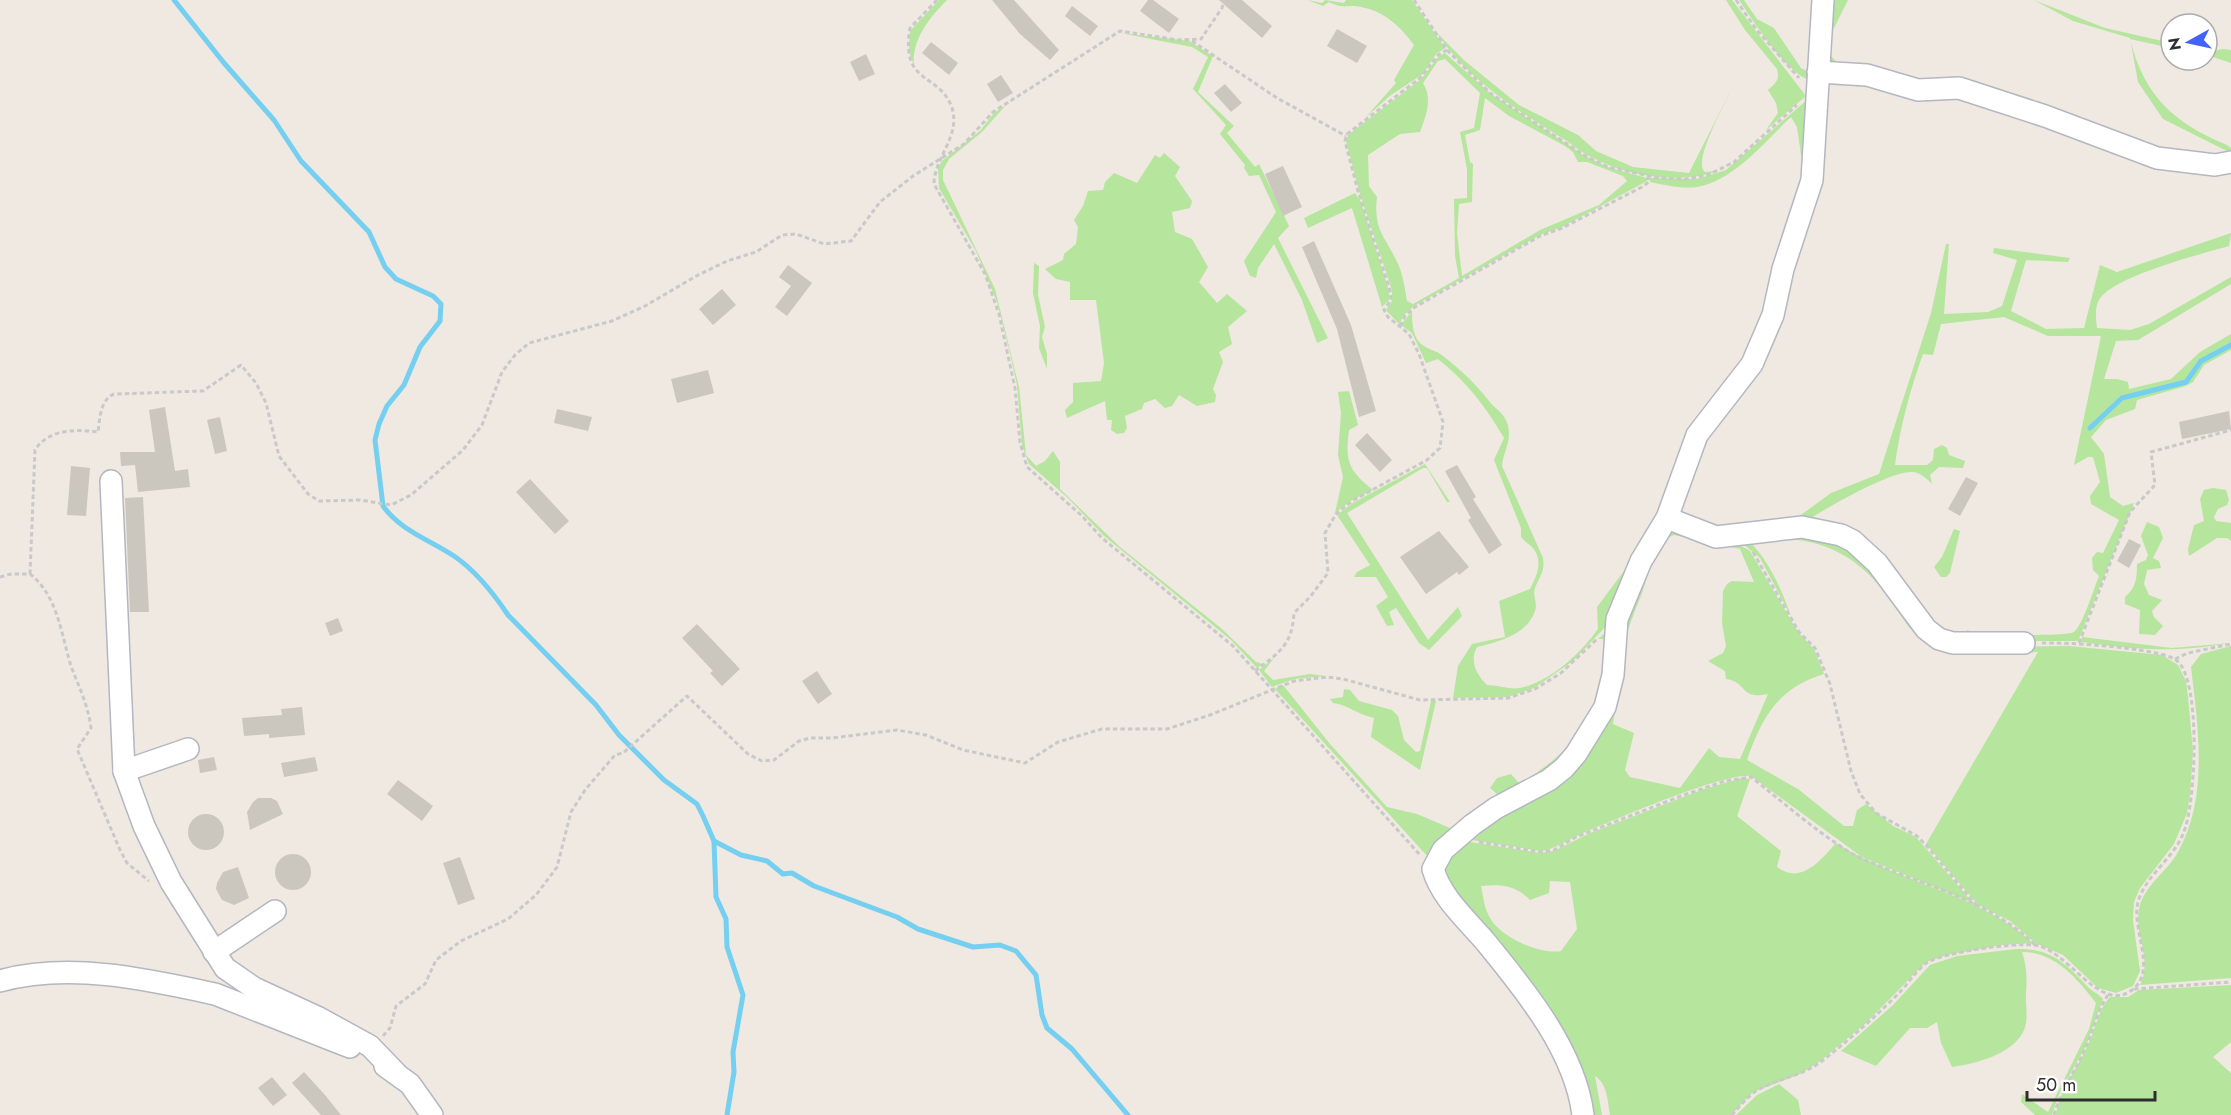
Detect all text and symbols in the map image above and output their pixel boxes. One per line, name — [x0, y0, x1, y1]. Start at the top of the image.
north arrow — [2159, 12, 2219, 72]
text: N — [2162, 36, 2187, 52]
scale bar — [2027, 1064, 2154, 1102]
text: 50 m — [2036, 1072, 2076, 1098]

